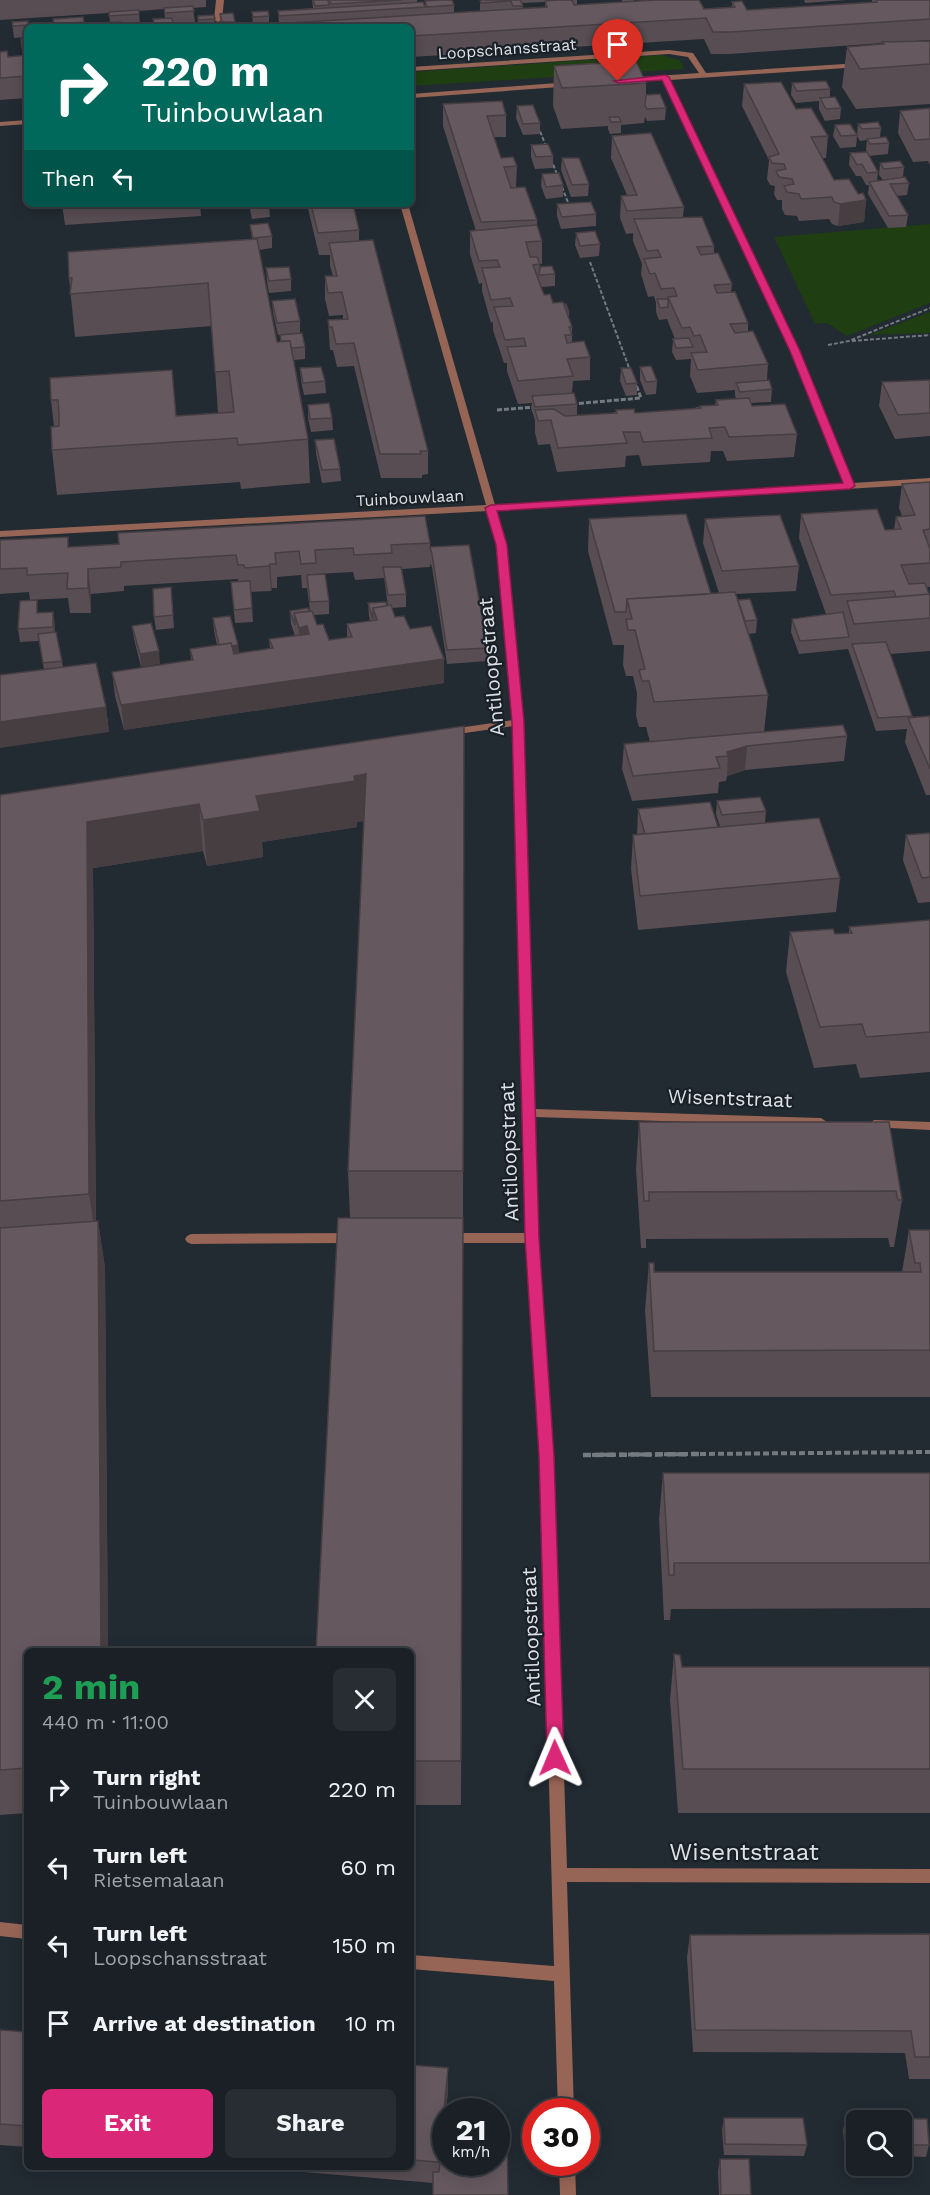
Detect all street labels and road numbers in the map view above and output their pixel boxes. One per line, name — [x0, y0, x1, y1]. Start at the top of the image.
street label: Loopschansstraat — [437, 35, 577, 63]
street label: Tuinbouwlaan — [355, 486, 465, 510]
street label: Antiloopstraat — [473, 596, 509, 737]
street label: Antiloopstraat — [495, 1081, 523, 1222]
street label: Wisentstraat — [667, 1084, 793, 1112]
street label: Antiloopstraat — [517, 1566, 545, 1707]
street label: Wisentstraat — [669, 1838, 819, 1866]

